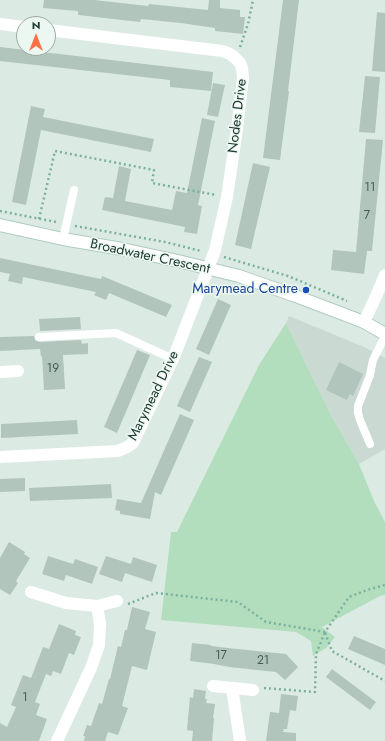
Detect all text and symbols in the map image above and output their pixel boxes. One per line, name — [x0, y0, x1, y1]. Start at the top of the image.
north arrow — [16, 16, 56, 56]
text: N — [32, 17, 40, 33]
street label: Nodes Drive — [225, 78, 251, 154]
house number: 11 — [365, 181, 375, 195]
house number: 7 — [364, 209, 370, 223]
street label: Broadwater Crescent — [88, 236, 212, 278]
place label: Marymead Centre — [192, 282, 298, 298]
marker: Marymead Centre — [301, 285, 311, 295]
street label: Marymead Drive — [125, 348, 183, 444]
house number: 19 — [47, 362, 59, 376]
house number: 17 — [215, 649, 227, 663]
house number: 21 — [257, 654, 269, 668]
house number: 1 — [22, 691, 28, 705]

